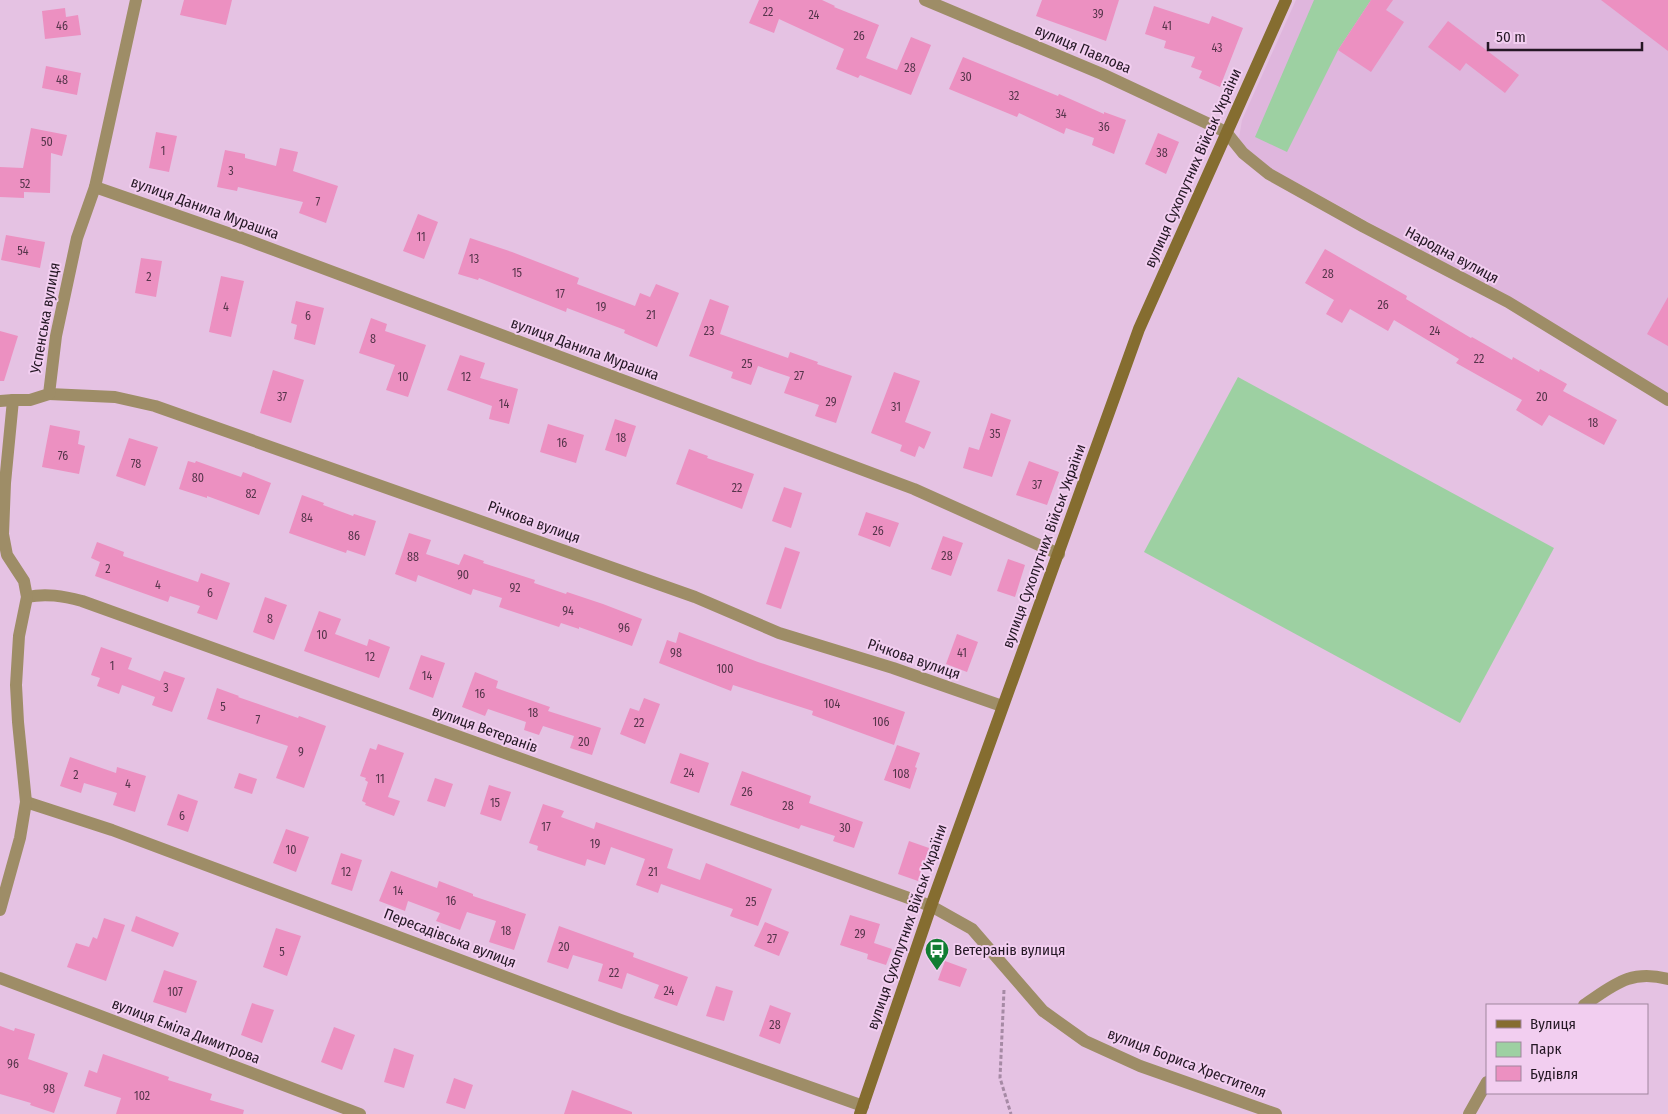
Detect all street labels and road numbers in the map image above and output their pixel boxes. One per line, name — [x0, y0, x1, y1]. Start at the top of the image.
street label: вулиця Павлова — [1032, 21, 1134, 77]
street label: вулиця Сухопутних Військ України — [1141, 66, 1245, 270]
street label: вулиця Данила Мурашка — [128, 173, 282, 243]
street label: Народна вулиця — [1402, 223, 1502, 287]
street label: Успенська вулиця — [26, 261, 64, 376]
street label: вулиця Данила Мурашка — [508, 314, 662, 384]
street label: вулиця Сухопутних Військ України — [999, 441, 1089, 651]
street label: Річкова вулиця — [485, 497, 583, 547]
street label: Річкова вулиця — [865, 635, 963, 683]
street label: вулиця Ветеранів — [430, 701, 540, 757]
street label: вулиця Сухопутних Військ України — [863, 822, 951, 1032]
street label: Пересадівська вулиця — [381, 904, 519, 972]
street label: вулиця Еміла Димитрова — [109, 994, 263, 1068]
street label: вулиця Бориса Хрестителя — [1105, 1024, 1269, 1102]

